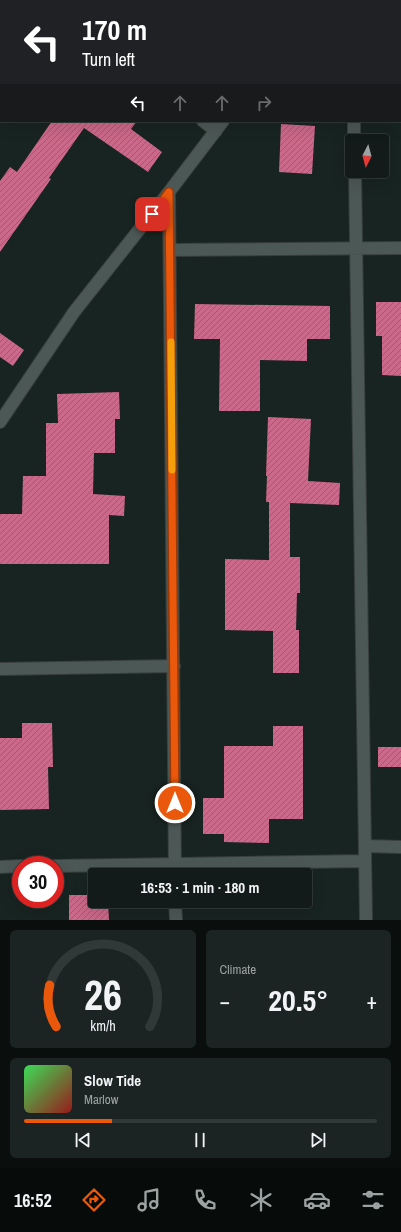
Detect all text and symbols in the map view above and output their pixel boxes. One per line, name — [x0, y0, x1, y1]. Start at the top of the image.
text: 170 m — [82, 11, 147, 49]
icon: left — [16, 16, 68, 68]
text: Turn left — [82, 47, 135, 72]
icon: left — [127, 92, 149, 114]
icon: ahead — [169, 92, 191, 114]
icon: ahead — [211, 92, 233, 114]
icon: right — [253, 92, 275, 114]
north arrow — [345, 134, 389, 178]
map controls — [345, 134, 389, 178]
pin — [135, 197, 169, 231]
icon: arrive — [141, 203, 163, 225]
position arrow — [154, 782, 196, 824]
speed limit sign: 30 — [12, 856, 64, 908]
text: 16:53 · 1 min · 180 m — [141, 877, 259, 898]
text: Climate — [220, 961, 256, 978]
text: 26 — [84, 967, 122, 1023]
text: 20.5° — [268, 980, 328, 1020]
text: − — [220, 986, 230, 1016]
text: + — [366, 986, 377, 1016]
text: km/h — [90, 1016, 115, 1035]
text: Slow Tide — [84, 1070, 141, 1091]
text: Marlow — [84, 1091, 118, 1108]
icon: previous — [72, 1129, 94, 1151]
icon: pause — [189, 1129, 211, 1151]
icon: next — [307, 1129, 329, 1151]
icon: directions — [80, 1186, 108, 1214]
icon: music — [135, 1186, 163, 1214]
icon: phone — [191, 1186, 219, 1214]
icon: climate — [247, 1186, 275, 1214]
icon: car — [303, 1186, 331, 1214]
icon: filters — [359, 1186, 387, 1214]
text: 16:52 — [14, 1188, 52, 1213]

